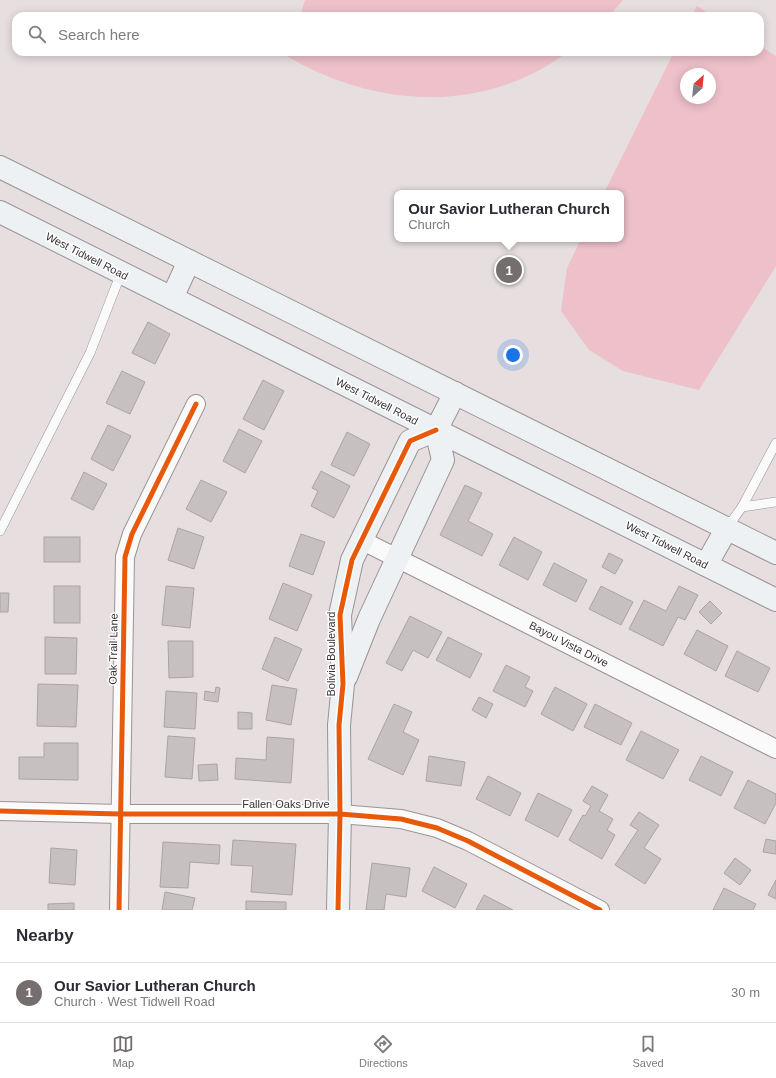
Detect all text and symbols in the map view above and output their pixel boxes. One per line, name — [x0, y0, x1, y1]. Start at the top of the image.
search box — [12, 12, 764, 56]
icon: search — [26, 23, 48, 45]
text: Search here — [58, 26, 140, 43]
north arrow — [680, 68, 716, 104]
popup — [394, 190, 624, 242]
text: Our Savior Lutheran Church — [408, 200, 610, 217]
text: Church — [408, 217, 450, 232]
street label: West Tidwell Road — [44, 230, 130, 282]
pin: 1 — [496, 255, 522, 285]
your location — [503, 345, 523, 365]
street label: West Tidwell Road — [334, 375, 420, 427]
street label: West Tidwell Road — [624, 519, 710, 571]
street label: Bolivia Boulevard — [325, 612, 337, 697]
street label: Oak Trail Lane — [106, 613, 120, 685]
street label: Bayou Vista Drive — [527, 619, 611, 669]
street label: Fallen Oaks Drive — [242, 798, 330, 810]
text: Nearby — [16, 926, 74, 945]
text: Our Savior Lutheran Church — [54, 977, 256, 994]
text: 1 — [25, 985, 33, 1000]
text: 30 m — [731, 985, 760, 1000]
text: Church · West Tidwell Road — [54, 994, 215, 1009]
tab: Map — [112, 1033, 134, 1069]
tab: Directions — [359, 1033, 408, 1069]
tab: Saved — [632, 1033, 664, 1069]

